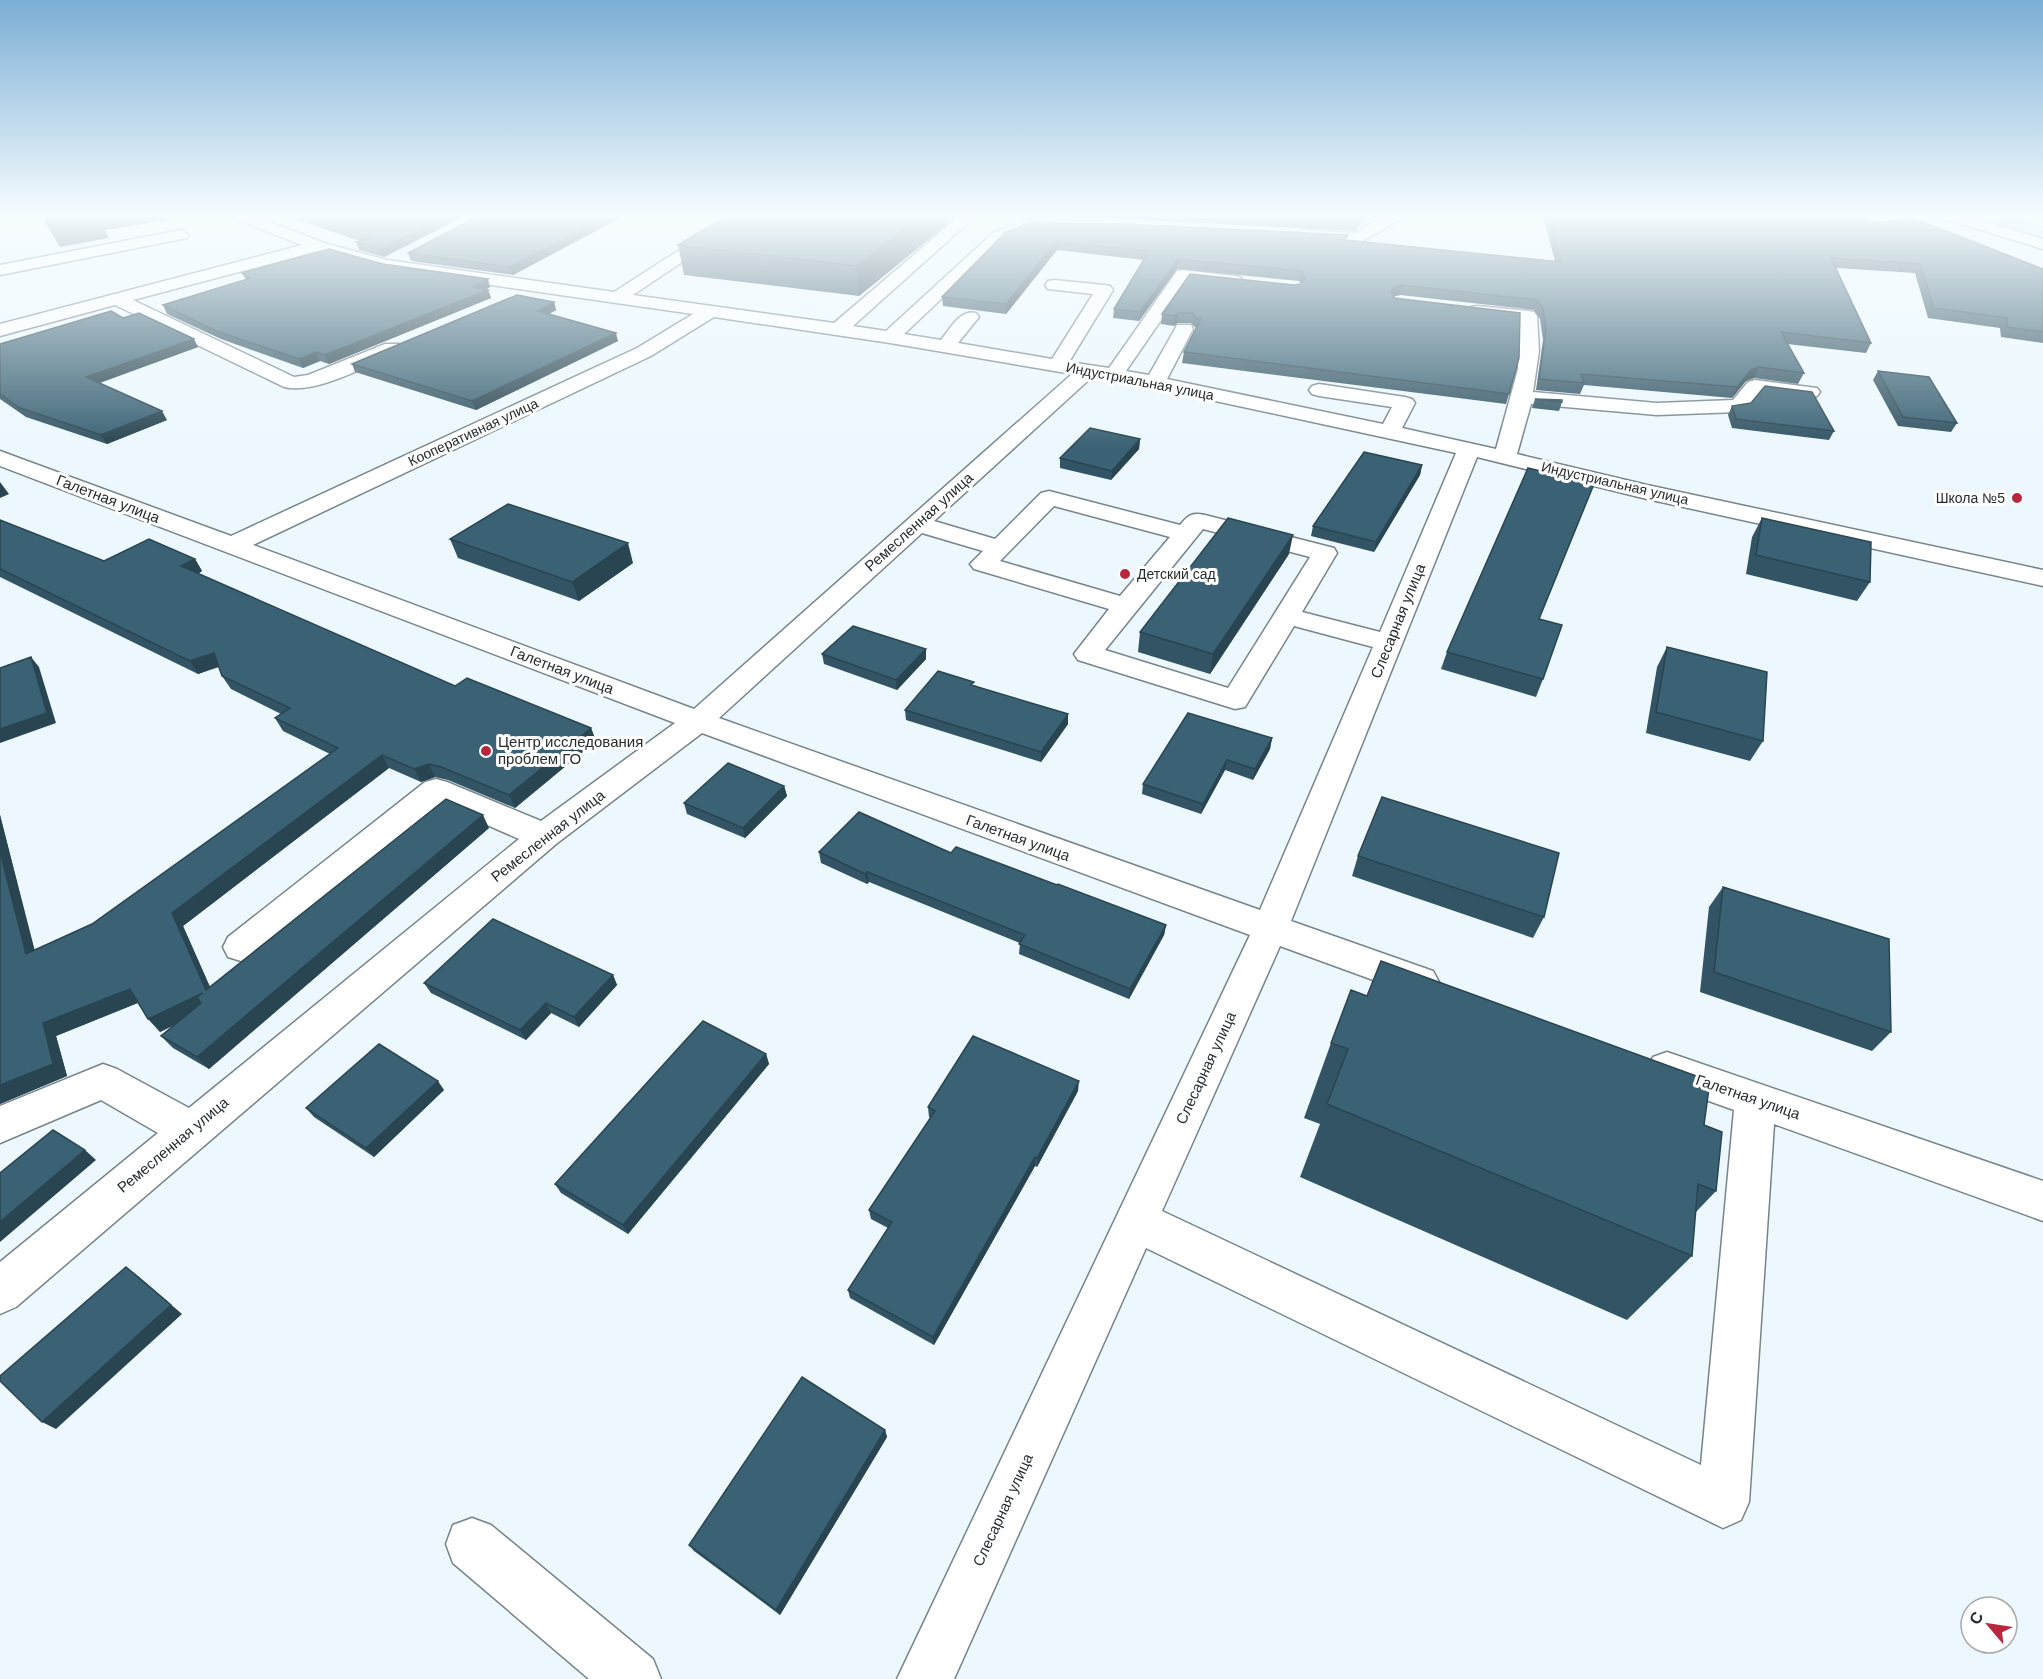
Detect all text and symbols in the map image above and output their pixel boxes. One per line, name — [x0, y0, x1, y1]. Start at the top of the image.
street label: Индустриальная улица — [1065, 359, 1216, 403]
street label: Кооперативная улица — [405, 395, 541, 469]
street label: Индустриальная улица — [1540, 458, 1690, 508]
street label: Ремесленная улица — [861, 468, 977, 575]
street label: Галетная улица — [54, 471, 163, 526]
place label: Школа №5 — [1936, 490, 2005, 506]
marker: Школа №5 — [2010, 491, 2024, 505]
street label: Слесарная улица — [1367, 560, 1429, 681]
place label: Детский сад — [1137, 566, 1216, 582]
marker: Детский сад — [1118, 567, 1132, 581]
street label: Галетная улица — [508, 642, 617, 697]
place label: Центр исследования проблем ГО — [498, 733, 643, 767]
marker: Центр исследования проблем ГО — [479, 744, 493, 758]
street label: Ремесленная улица — [488, 786, 608, 885]
street label: Галетная улица — [964, 811, 1073, 864]
street label: Слесарная улица — [1172, 1008, 1239, 1127]
street label: Галетная улица — [1694, 1071, 1803, 1123]
street label: Ремесленная улица — [114, 1093, 232, 1196]
street label: Слесарная улица — [969, 1450, 1036, 1569]
north arrow — [1959, 1595, 2019, 1655]
text: С — [1966, 1608, 1987, 1627]

